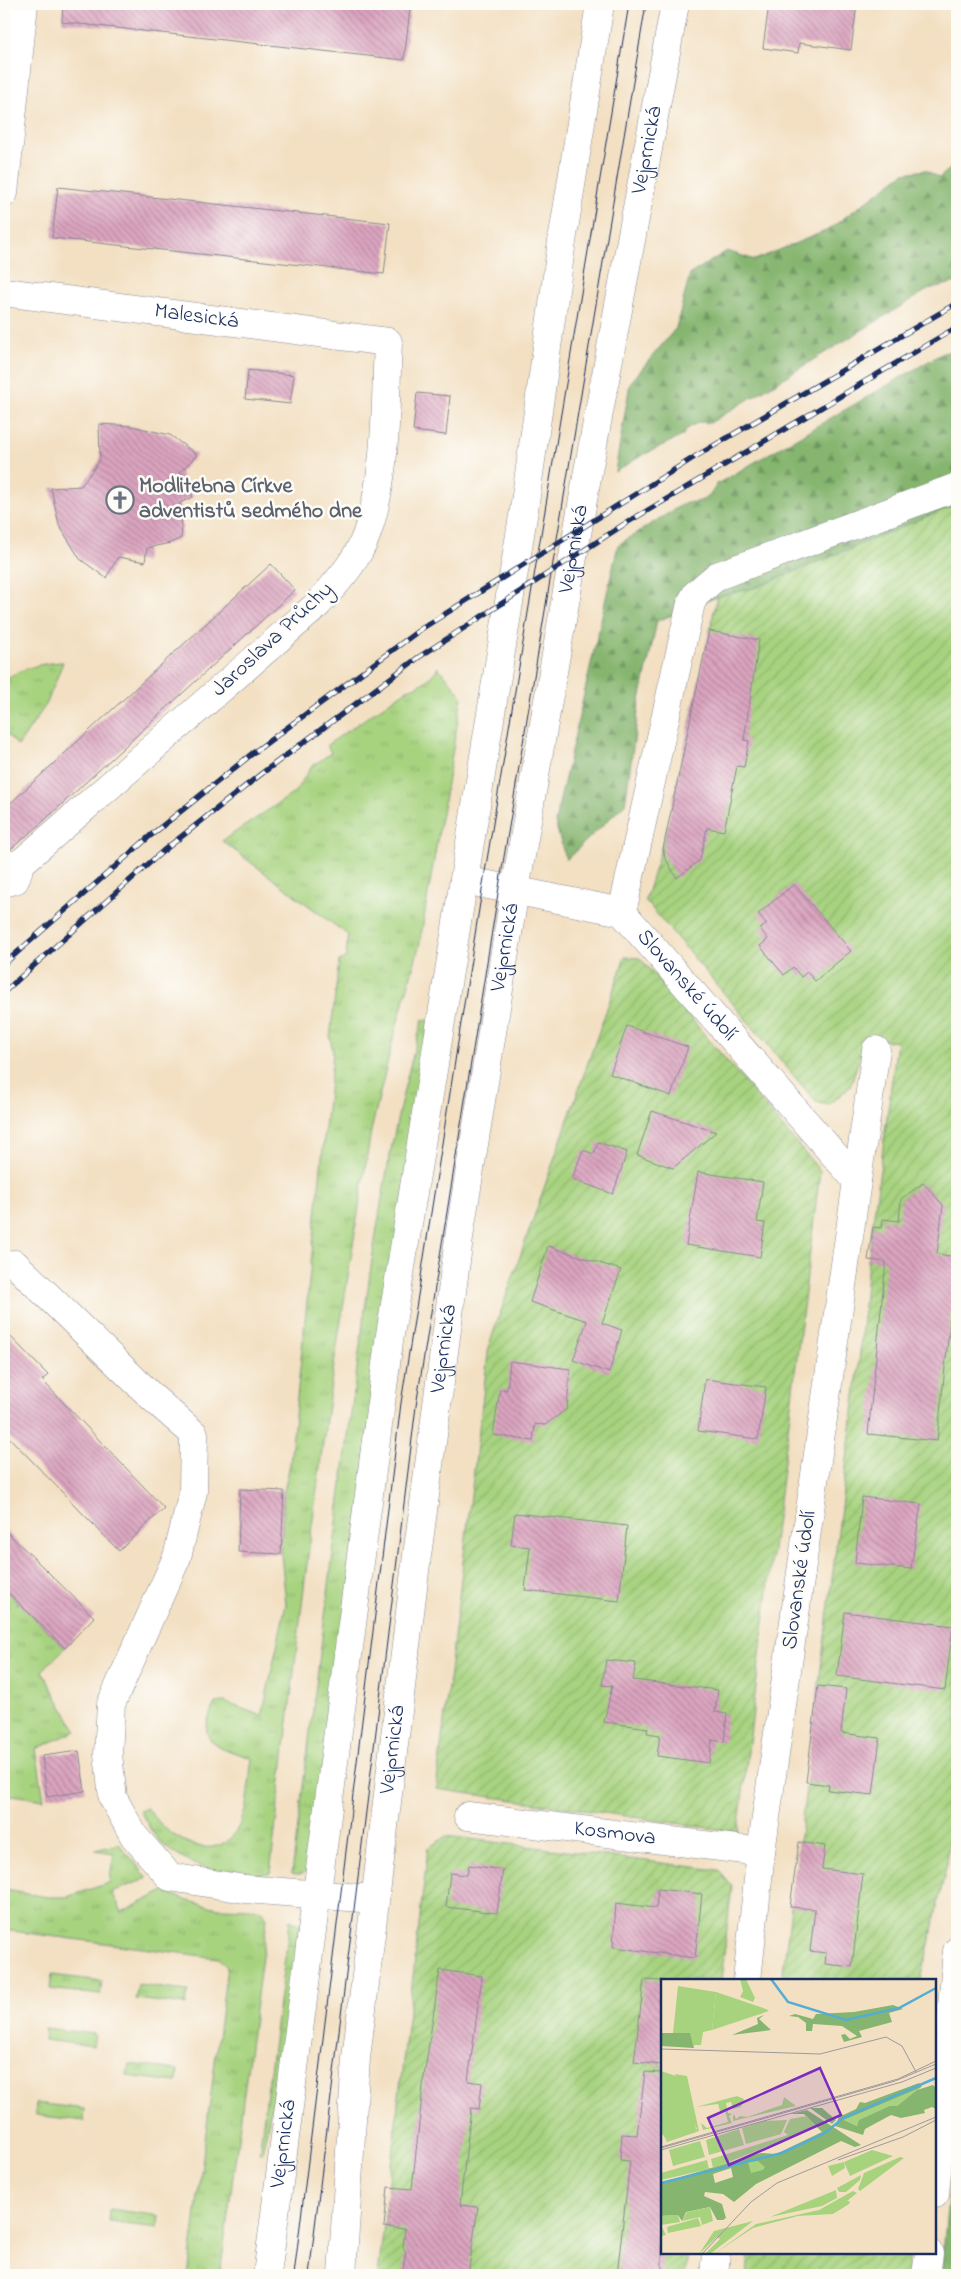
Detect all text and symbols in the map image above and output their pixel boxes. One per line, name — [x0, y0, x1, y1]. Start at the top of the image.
street label: Vejprnická — [624, 104, 672, 198]
street label: Malesická — [152, 296, 240, 338]
place label: Modlitebna Církve adventistů sedmého dne — [139, 471, 363, 528]
church icon: Modlitebna Církve adventistů sedmého dne — [105, 485, 135, 515]
street label: Vejprnická — [551, 503, 598, 597]
street label: Jaroslava Průchy — [205, 575, 342, 706]
street label: Vejprnická — [483, 901, 529, 995]
street label: Slovanské údolí — [628, 922, 744, 1049]
street label: Vejprnická — [423, 1303, 466, 1396]
street label: Slovanské údolí — [774, 1508, 826, 1652]
street label: Vejprnická — [372, 1704, 415, 1797]
street label: Kosmova — [572, 1813, 658, 1855]
inset map — [661, 1979, 936, 2254]
street label: Vejprnická — [262, 2098, 306, 2191]

